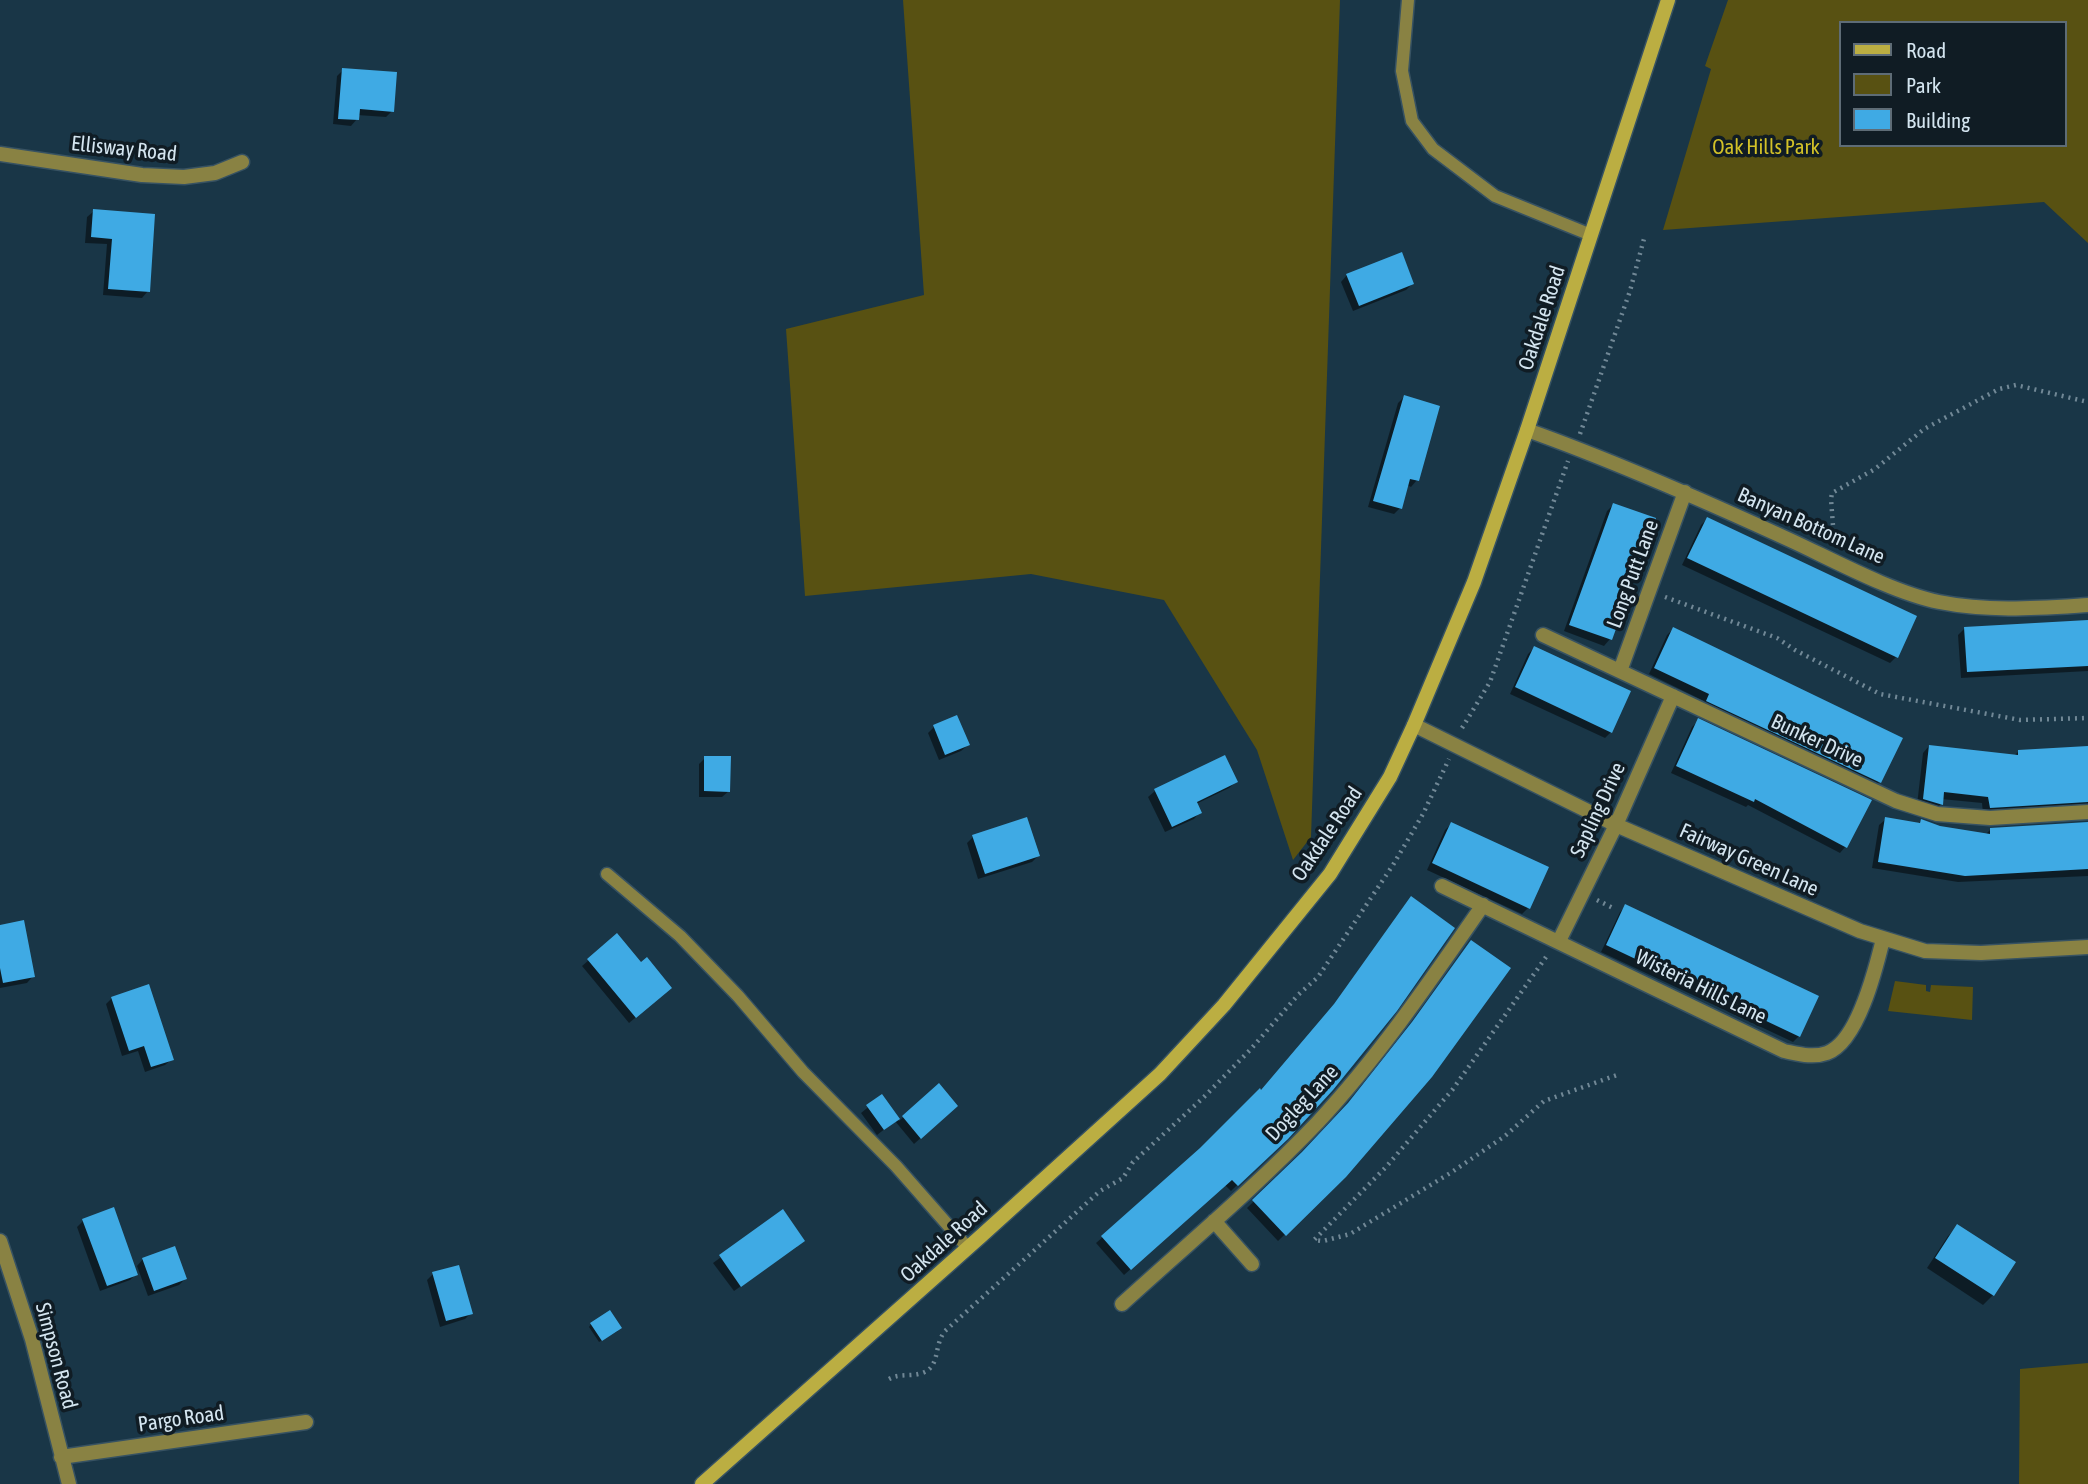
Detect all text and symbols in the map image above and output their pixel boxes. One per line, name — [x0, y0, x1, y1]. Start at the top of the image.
legend — [1840, 21, 2067, 147]
text: Road — [1906, 38, 1946, 62]
text: Park — [1906, 73, 1941, 97]
text: Building — [1906, 108, 1970, 132]
street label: Ellisway Road — [70, 131, 178, 167]
park label: Oak Hills Park — [1712, 134, 1820, 160]
street label: Oakdale Road — [1513, 263, 1571, 373]
street label: Banyan Bottom Lane — [1734, 482, 1888, 570]
street label: Long Putt Lane — [1602, 517, 1664, 631]
street label: Bunker Drive — [1767, 709, 1867, 773]
street label: Sapling Drive — [1565, 759, 1631, 861]
street label: Oakdale Road — [1286, 782, 1368, 886]
street label: Fairway Green Lane — [1676, 818, 1822, 902]
street label: Wisteria Hills Lane — [1631, 944, 1771, 1030]
street label: Dogleg Lane — [1260, 1060, 1344, 1146]
street label: Oakdale Road — [895, 1196, 993, 1288]
street label: Simpson Road — [30, 1300, 82, 1412]
street label: Pargo Road — [136, 1400, 226, 1438]

